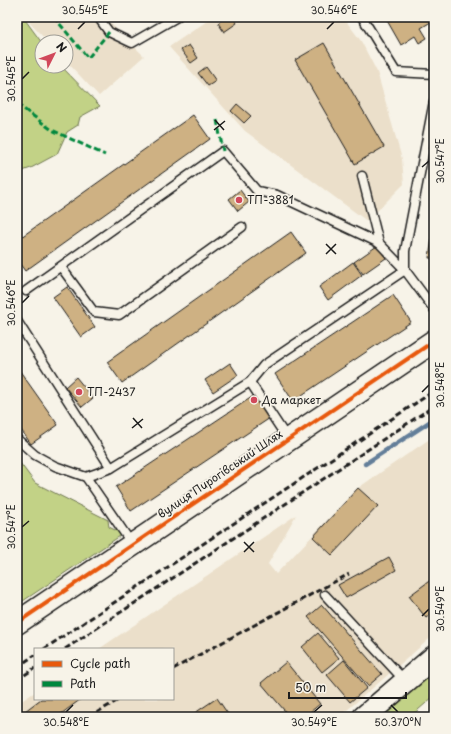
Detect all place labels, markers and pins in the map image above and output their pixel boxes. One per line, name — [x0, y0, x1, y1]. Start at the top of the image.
place label: ТП-3881 — [247, 191, 294, 208]
marker: ТП-3881 — [234, 195, 244, 205]
place label: ТП-2437 — [87, 383, 135, 400]
marker: ТП-2437 — [74, 387, 84, 397]
place label: Да маркет — [261, 391, 322, 408]
marker: Да маркет — [249, 395, 259, 405]

